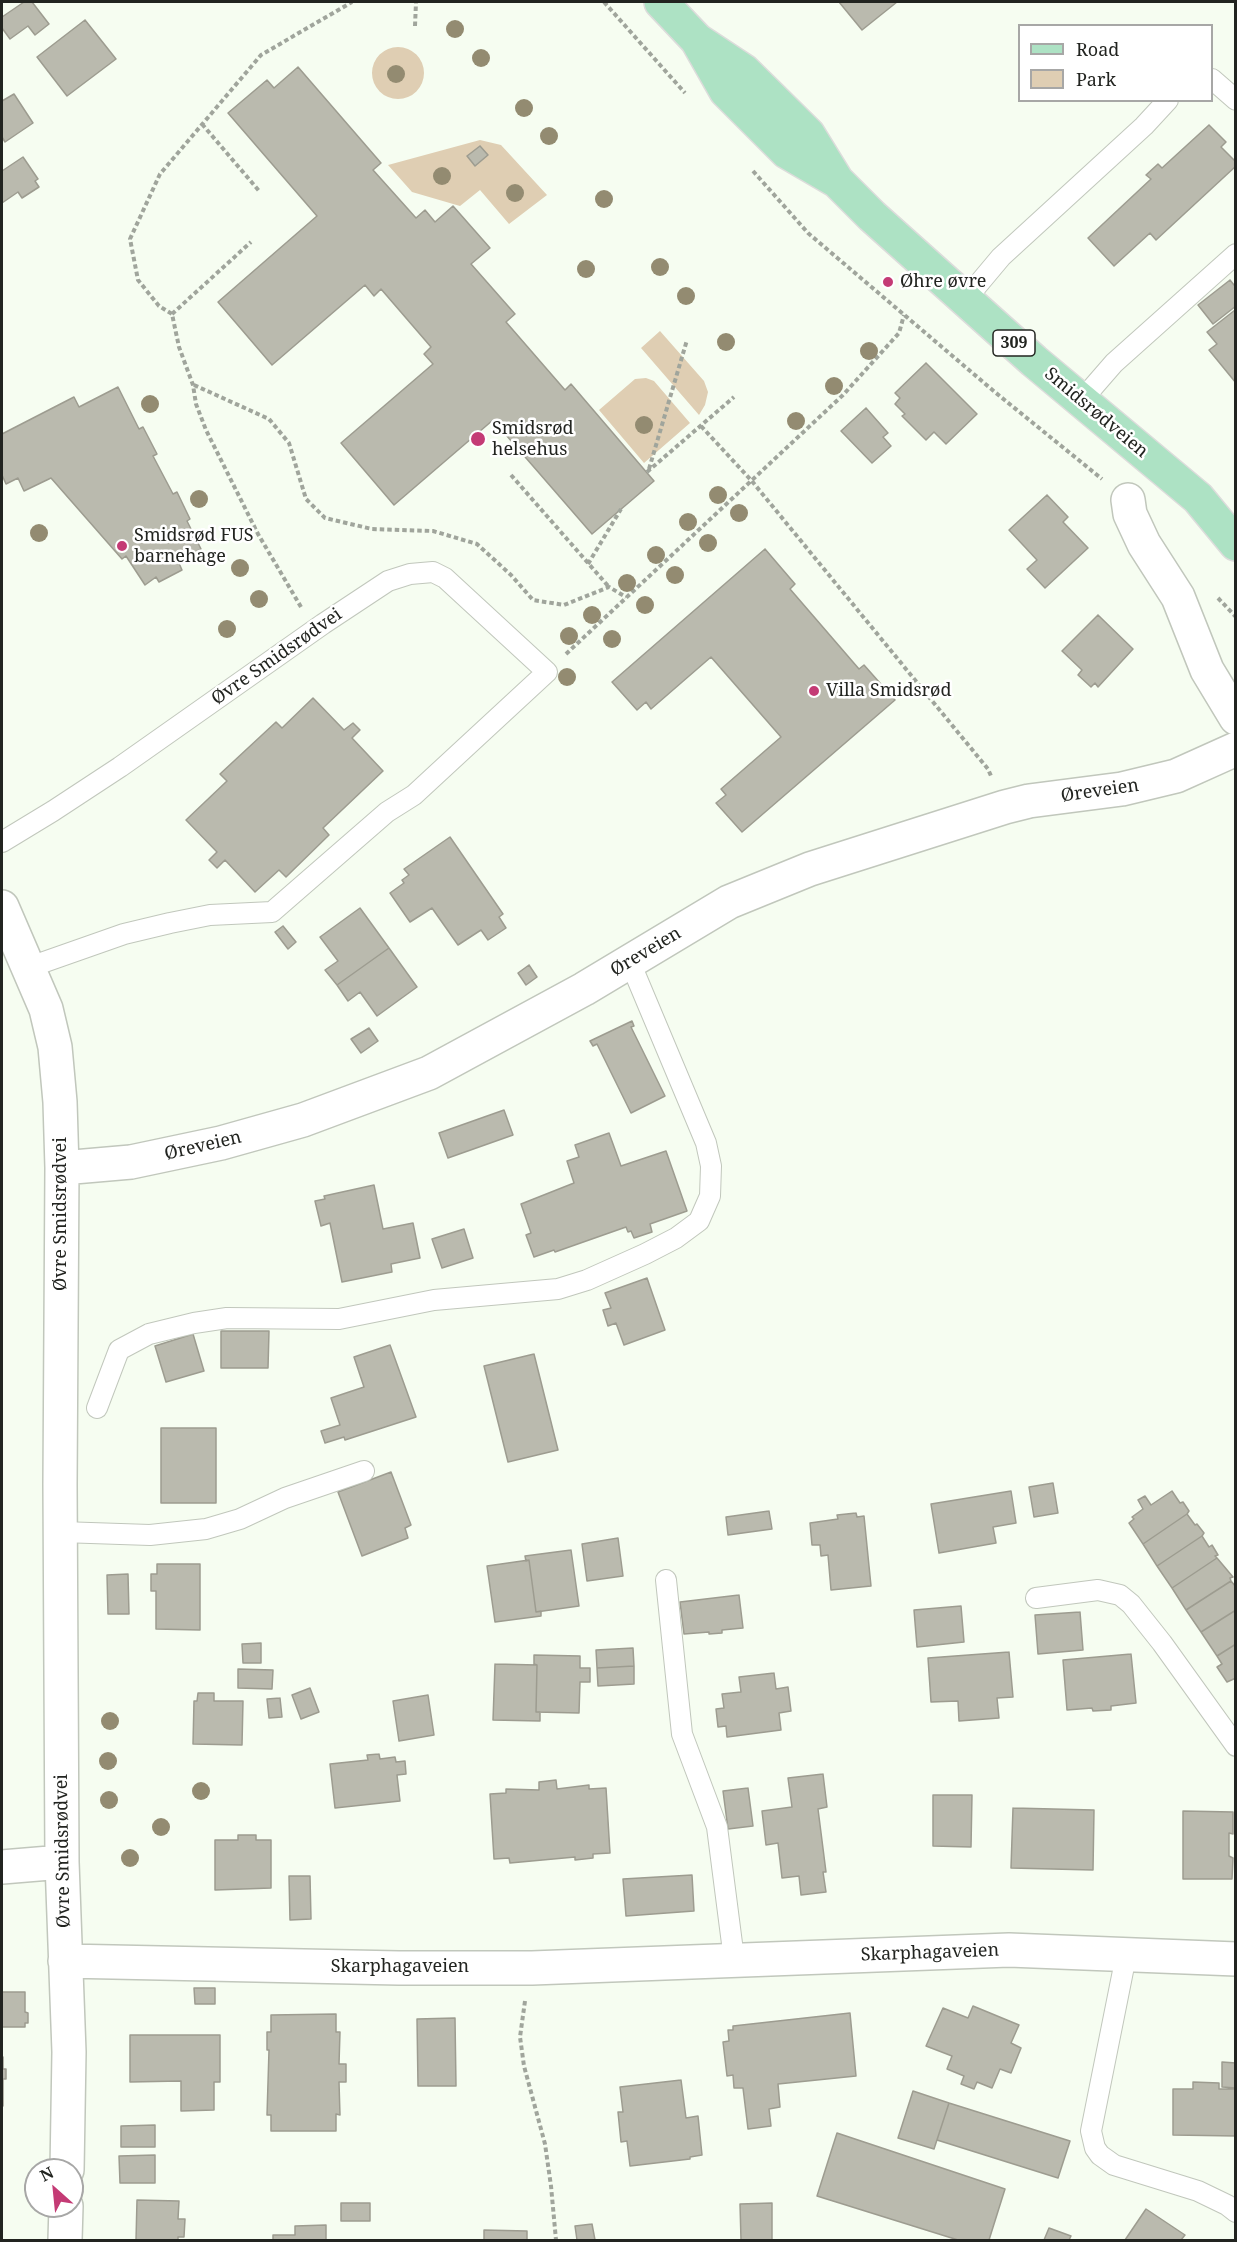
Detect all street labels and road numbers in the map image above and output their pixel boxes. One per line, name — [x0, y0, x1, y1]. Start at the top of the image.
road number: 309 — [993, 330, 1035, 356]
street label: Smidsrødveien — [1040, 363, 1152, 463]
street label: Øvre Smidsrødvei — [208, 604, 346, 710]
street label: Øreveien — [1060, 775, 1140, 807]
street label: Øreveien — [607, 923, 685, 981]
street label: Øreveien — [162, 1127, 244, 1165]
street label: Øvre Smidsrødvei — [50, 1137, 72, 1291]
street label: Øvre Smidsrødvei — [51, 1774, 75, 1928]
street label: Skarphagaveien — [860, 1940, 1000, 1966]
street label: Skarphagaveien — [331, 1956, 469, 1978]

